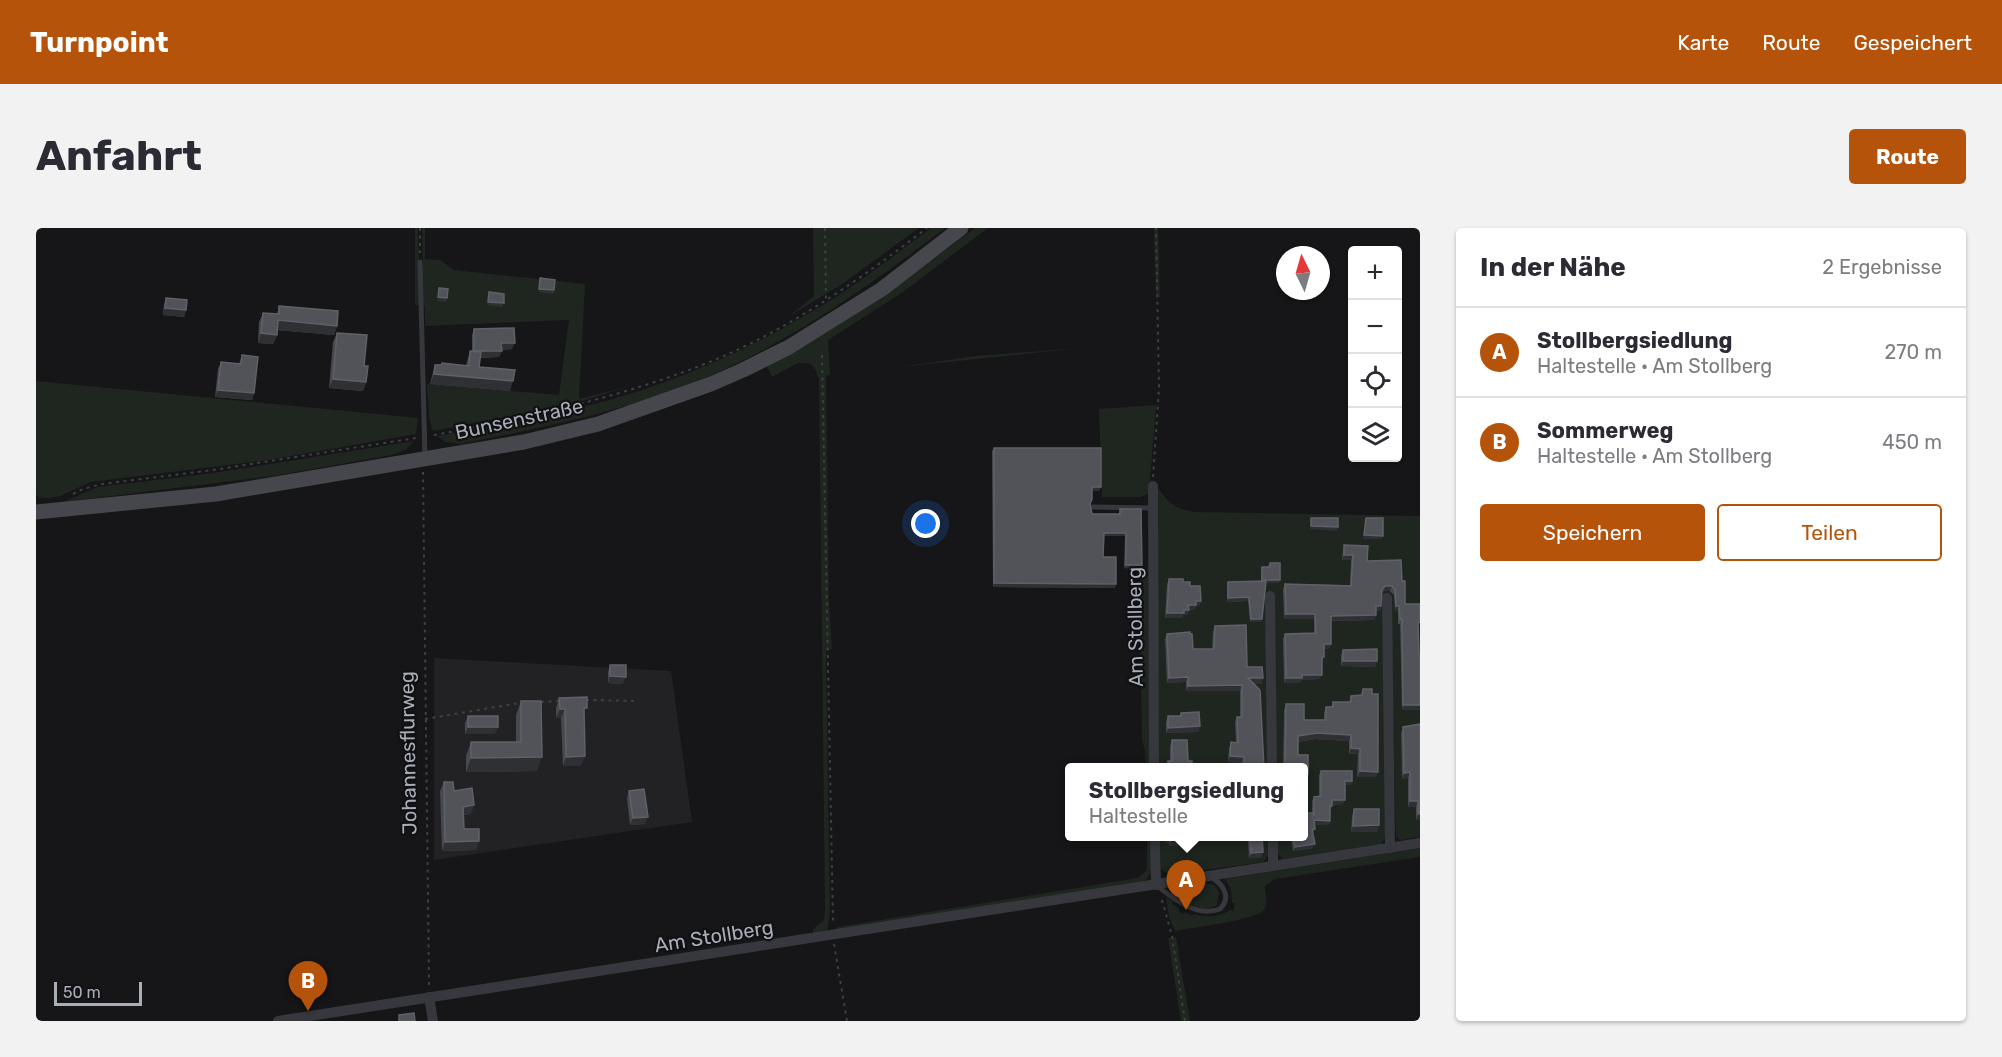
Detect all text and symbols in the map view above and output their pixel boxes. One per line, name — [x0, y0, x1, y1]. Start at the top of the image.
text: Turnpoint — [30, 26, 169, 59]
text: Karte — [1677, 30, 1729, 55]
text: Route — [1762, 30, 1821, 55]
text: Gespeichert — [1854, 30, 1972, 55]
button: Route — [1849, 129, 1966, 184]
text: Anfahrt — [36, 131, 202, 181]
north arrow — [1276, 246, 1330, 300]
map controls — [1348, 246, 1402, 462]
button: + — [1348, 246, 1402, 300]
text: In der Nähe — [1480, 252, 1626, 283]
text: 2 Ergebnisse — [1822, 255, 1942, 279]
button: − — [1348, 300, 1402, 354]
text: Stollbergsiedlung — [1537, 327, 1733, 354]
text: A — [1492, 340, 1507, 364]
text: 270 m — [1885, 340, 1942, 364]
button: locate — [1348, 354, 1402, 408]
text: Haltestelle · Am Stollberg — [1537, 354, 1772, 378]
street label: Bunsenstraße — [453, 394, 585, 444]
button: layers — [1348, 408, 1402, 462]
text: Sommerweg — [1537, 417, 1674, 444]
text: B — [1492, 430, 1507, 454]
text: 450 m — [1882, 430, 1942, 454]
text: Haltestelle · Am Stollberg — [1537, 444, 1772, 468]
button: Speichern — [1480, 504, 1705, 561]
button: Teilen — [1717, 504, 1942, 561]
your location — [911, 509, 940, 538]
street label: Am Stollberg — [1122, 567, 1148, 687]
street label: Johannesflurweg — [395, 671, 421, 835]
popup — [1065, 763, 1308, 841]
text: Stollbergsiedlung — [1089, 777, 1284, 804]
text: Haltestelle — [1089, 804, 1188, 828]
pin: A — [1166, 860, 1206, 910]
street label: Am Stollberg — [653, 915, 775, 957]
pin: B — [288, 962, 328, 1011]
scale bar — [54, 979, 142, 1006]
text: 50 m — [63, 983, 101, 1002]

